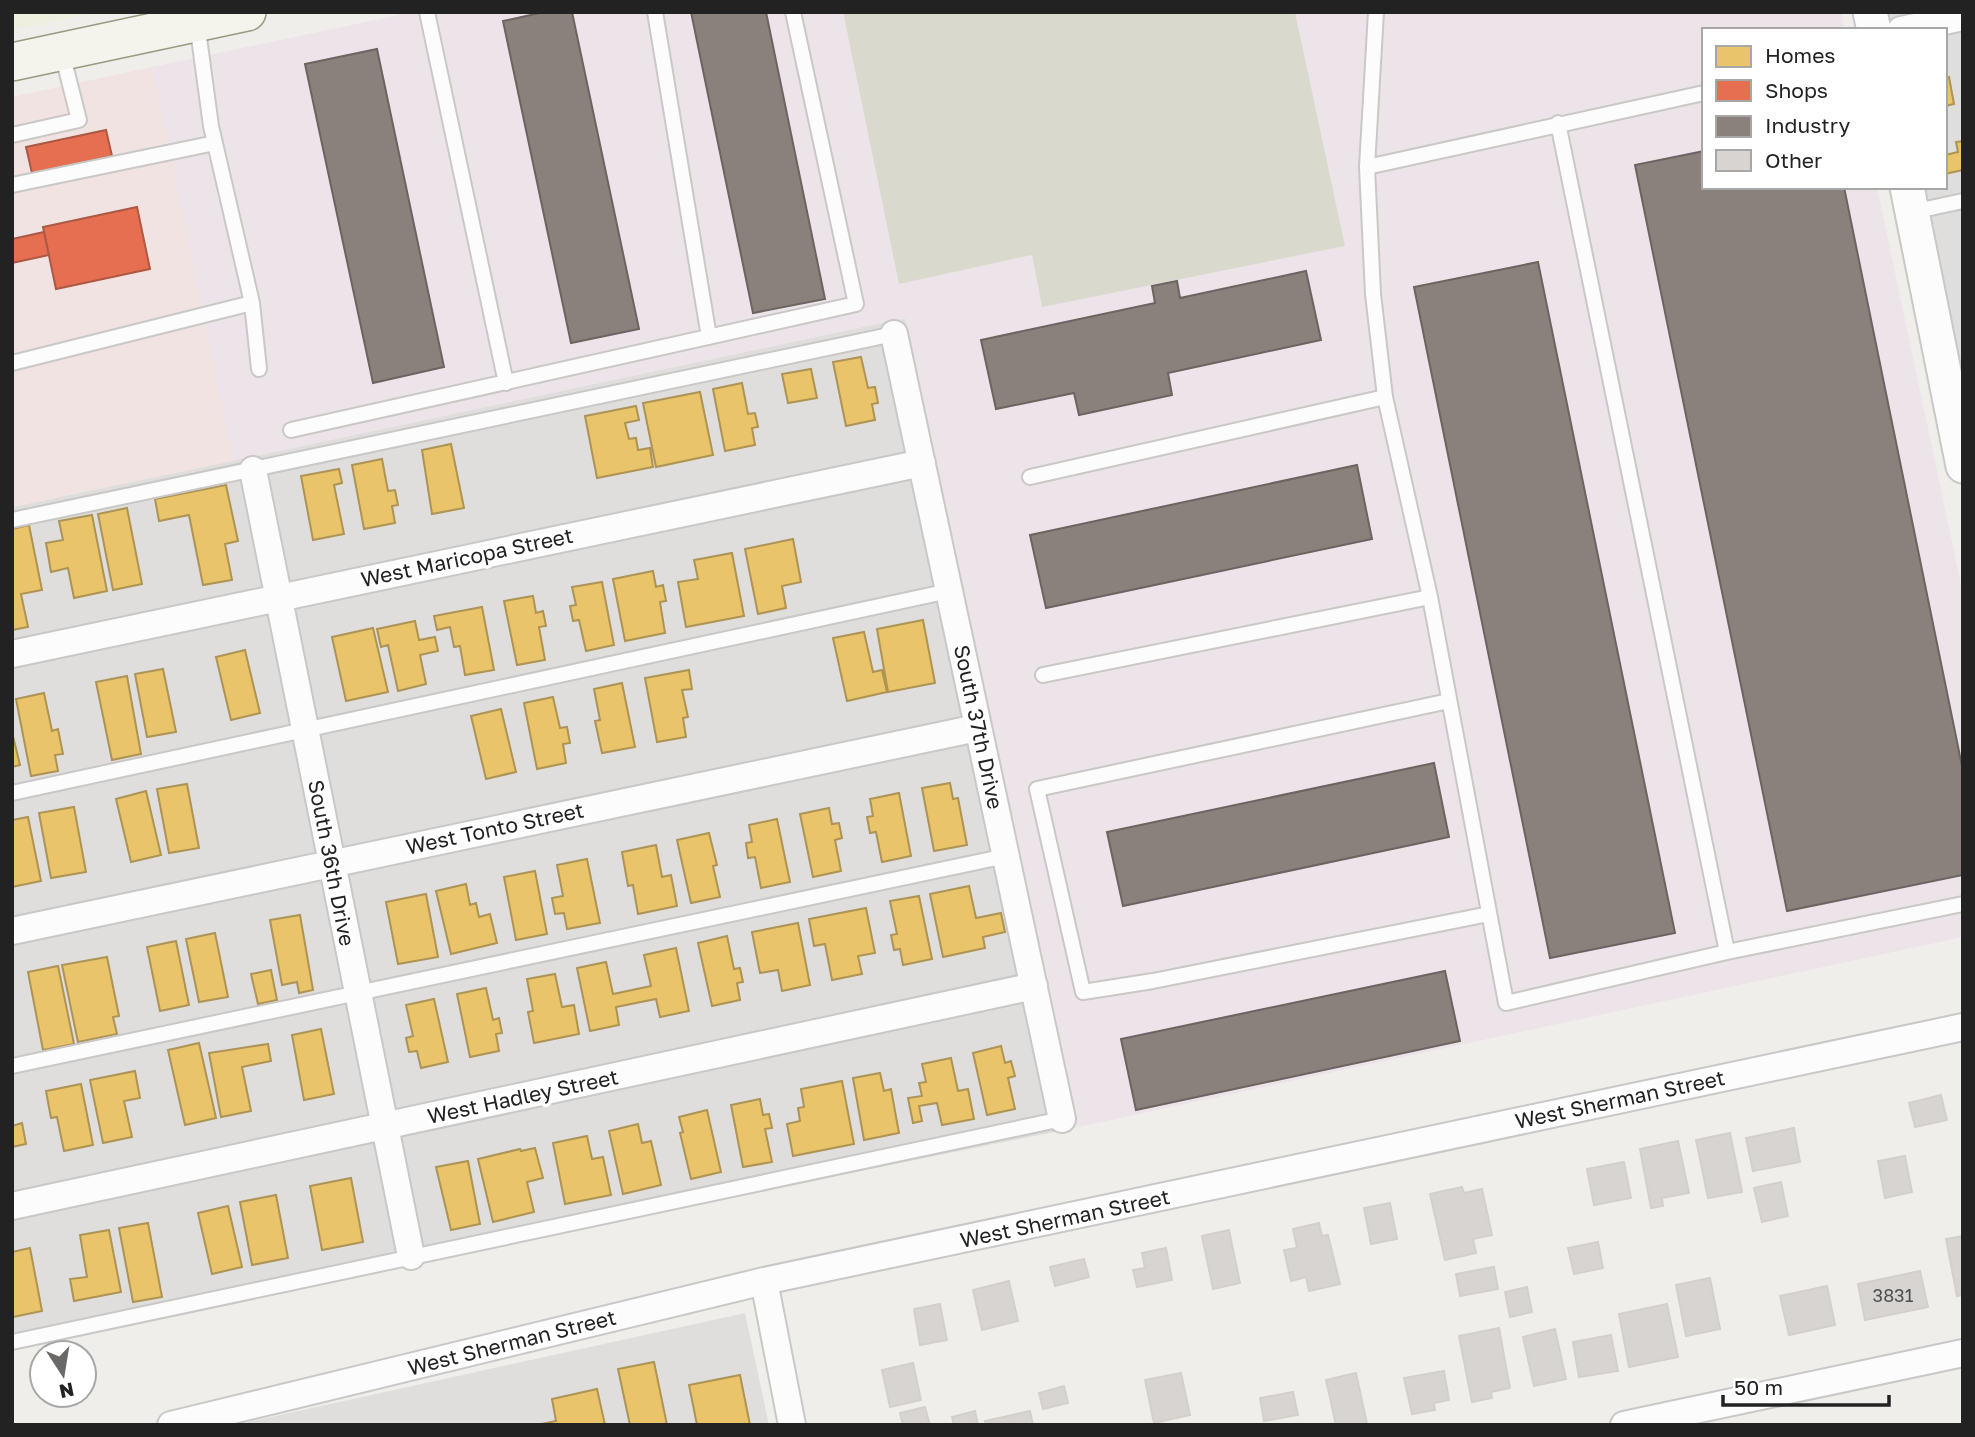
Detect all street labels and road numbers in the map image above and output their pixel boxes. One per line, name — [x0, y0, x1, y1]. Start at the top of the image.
street label: West Maricopa Street — [358, 522, 575, 592]
street label: South 37th Drive — [949, 642, 1009, 811]
street label: South 36th Drive — [303, 777, 361, 948]
street label: West Tonto Street — [404, 796, 586, 860]
street label: West Hadley Street — [425, 1063, 621, 1129]
street label: West Sherman Street — [1513, 1064, 1727, 1134]
street label: West Sherman Street — [958, 1183, 1172, 1253]
street label: West Sherman Street — [405, 1304, 619, 1381]

